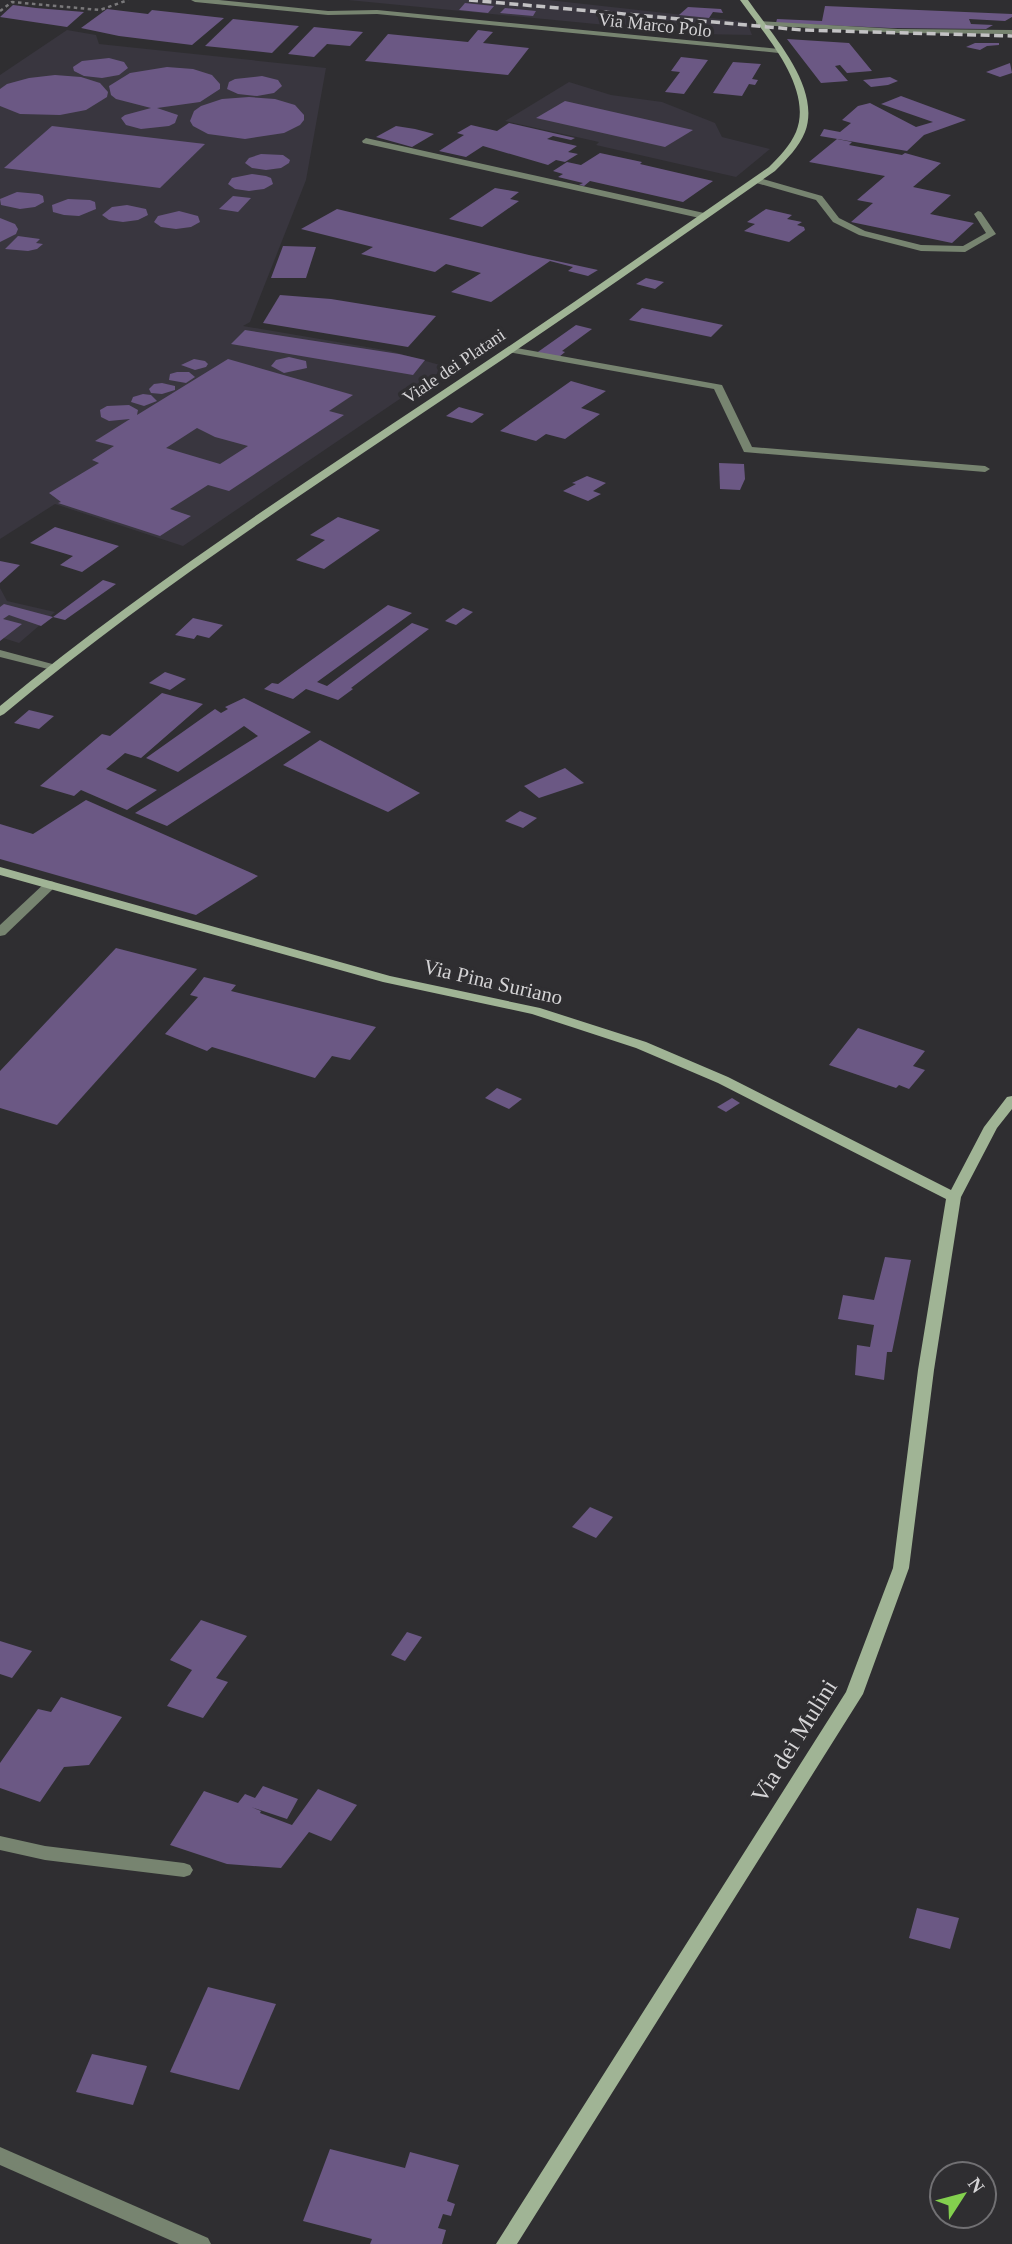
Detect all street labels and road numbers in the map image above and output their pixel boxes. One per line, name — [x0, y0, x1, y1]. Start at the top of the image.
street label: Via Marco Polo — [597, 9, 713, 41]
street label: Viale dei Platani — [399, 324, 509, 408]
street label: Via Pina Suriano — [421, 954, 565, 1010]
street label: Via dei Mulini — [746, 1675, 842, 1807]

